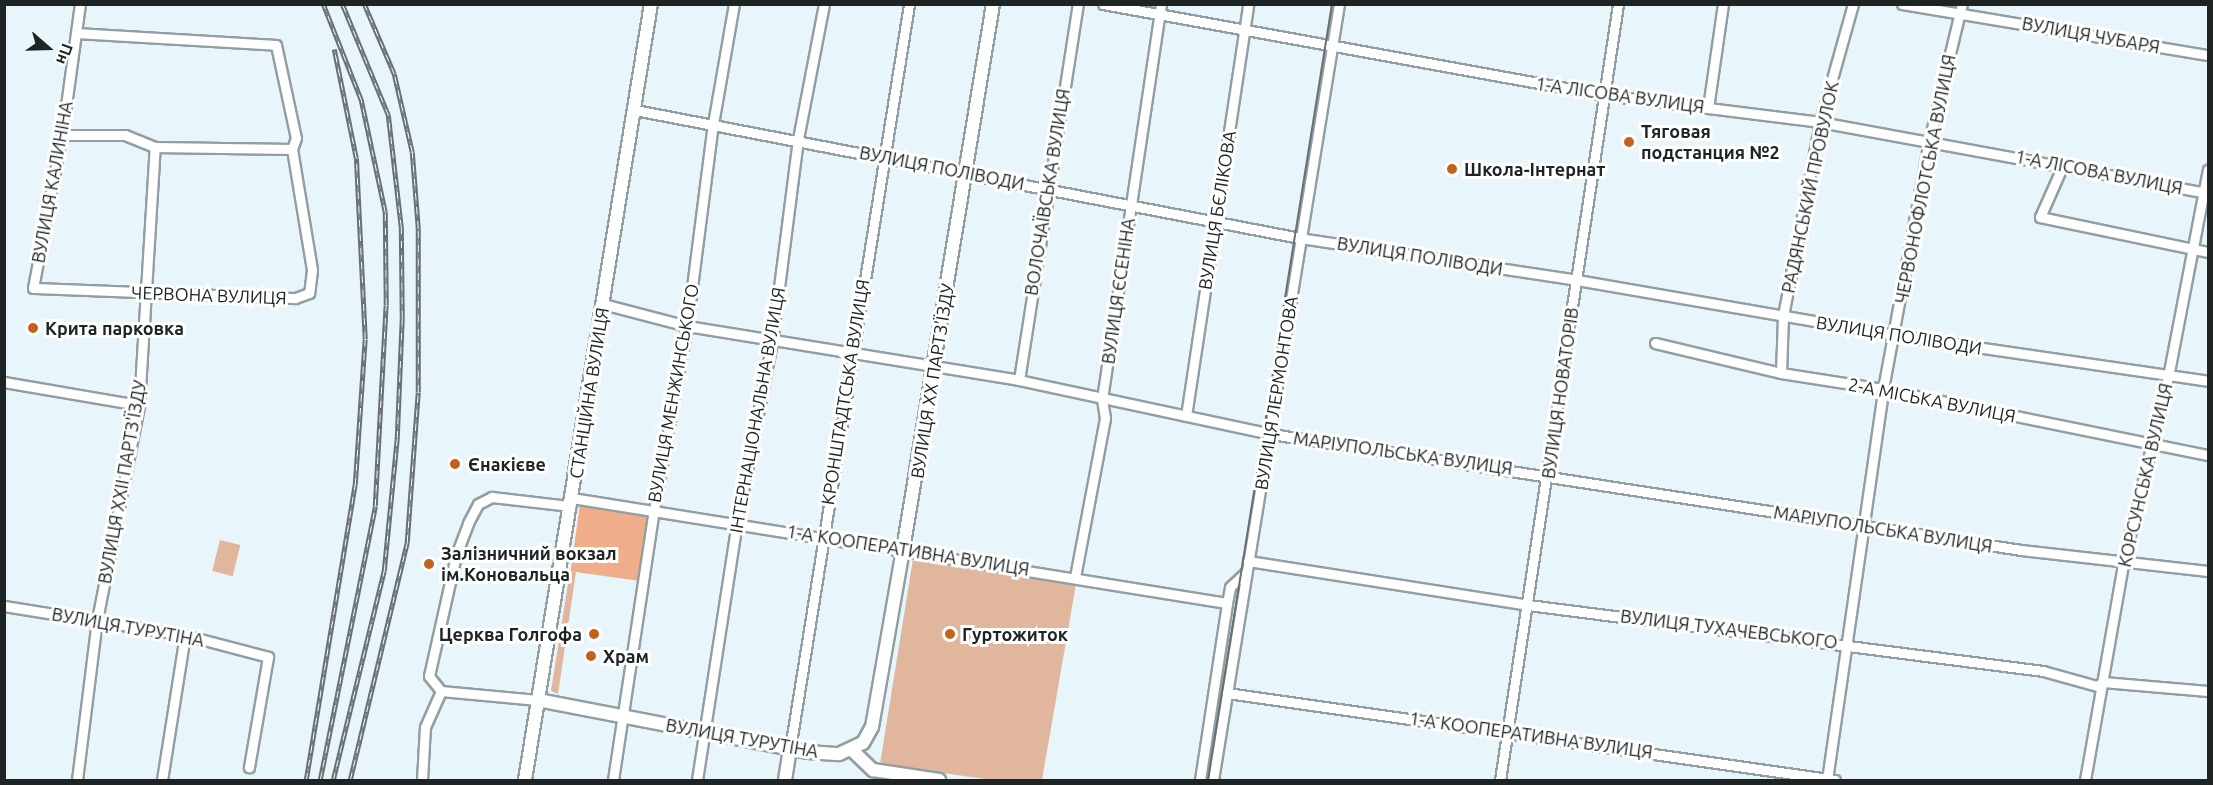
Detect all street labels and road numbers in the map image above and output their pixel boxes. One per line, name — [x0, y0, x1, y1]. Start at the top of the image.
street label: ВУЛИЦЯ ЧУБАРЯ — [2020, 12, 2162, 58]
street label: ЧЕРВОНОФЛОТСЬКА ВУЛИЦЯ — [1890, 53, 1960, 305]
street label: 1-А ЛІСОВА ВУЛИЦЯ — [1534, 72, 1706, 118]
street label: РАДЯНСЬКИЙ ПРОВУЛОК — [1777, 79, 1843, 295]
street label: ВОЛОЧАЇВСЬКА ВУЛИЦЯ — [1020, 87, 1074, 297]
street label: ВУЛИЦЯ КАЛИНІНА — [27, 99, 77, 265]
street label: ВУЛИЦЯ БЄЛІКОВА — [1194, 129, 1240, 291]
street label: ВУЛИЦЯ ПОЛІВОДИ — [858, 141, 1026, 195]
street label: 1-А ЛІСОВА ВУЛИЦЯ — [2014, 145, 2184, 199]
street label: ВУЛИЦЯ ЄСЕНІНА — [1097, 217, 1139, 365]
street label: ВУЛИЦЯ ПОЛІВОДИ — [1335, 232, 1505, 280]
street label: КРОНШТАДТСЬКА ВУЛИЦЯ — [816, 278, 874, 506]
street label: ЧЕРВОНА ВУЛИЦЯ — [131, 281, 287, 309]
street label: ВУЛИЦЯ МЕНЖИНСЬКОГО — [643, 282, 703, 504]
street label: ВУЛИЦЯ XX ПАРТЗ'ЇЗДУ — [906, 282, 958, 480]
street label: ІНТЕРНАЦІОНАЛЬНА ВУЛИЦЯ — [725, 285, 789, 535]
street label: ВУЛИЦЯ ЛЕРМОНТОВА — [1250, 294, 1302, 492]
street label: СТАНЦІЙНА ВУЛИЦЯ — [565, 306, 613, 480]
street label: ВУЛИЦЯ НОВАТОРІВ — [1537, 306, 1583, 480]
street label: ВУЛИЦЯ ПОЛІВОДИ — [1814, 311, 1984, 359]
street label: 2-А МІСЬКА ВУЛИЦЯ — [1846, 373, 2018, 427]
street label: ВУЛИЦЯ XXII ПАРТЗ'ЇЗДУ — [93, 379, 151, 585]
street label: КОРСУНСЬКА ВУЛИЦЯ — [2113, 381, 2177, 569]
street label: МАРІУПОЛЬСЬКА ВУЛИЦЯ — [1292, 427, 1514, 479]
street label: МАРІУПОЛЬСЬКА ВУЛИЦЯ — [1772, 501, 1994, 557]
street label: 1-А КООПЕРАТИВНА ВУЛИЦЯ — [785, 520, 1031, 580]
street label: ВУЛИЦЯ ТУРУТІНА — [50, 603, 206, 651]
street label: ВУЛИЦЯ ТУХАЧЕВСЬКОГО — [1619, 605, 1839, 653]
street label: 1-А КООПЕРАТИВНА ВУЛИЦЯ — [1408, 707, 1654, 763]
street label: ВУЛИЦЯ ТУРУТІНА — [664, 714, 820, 762]

